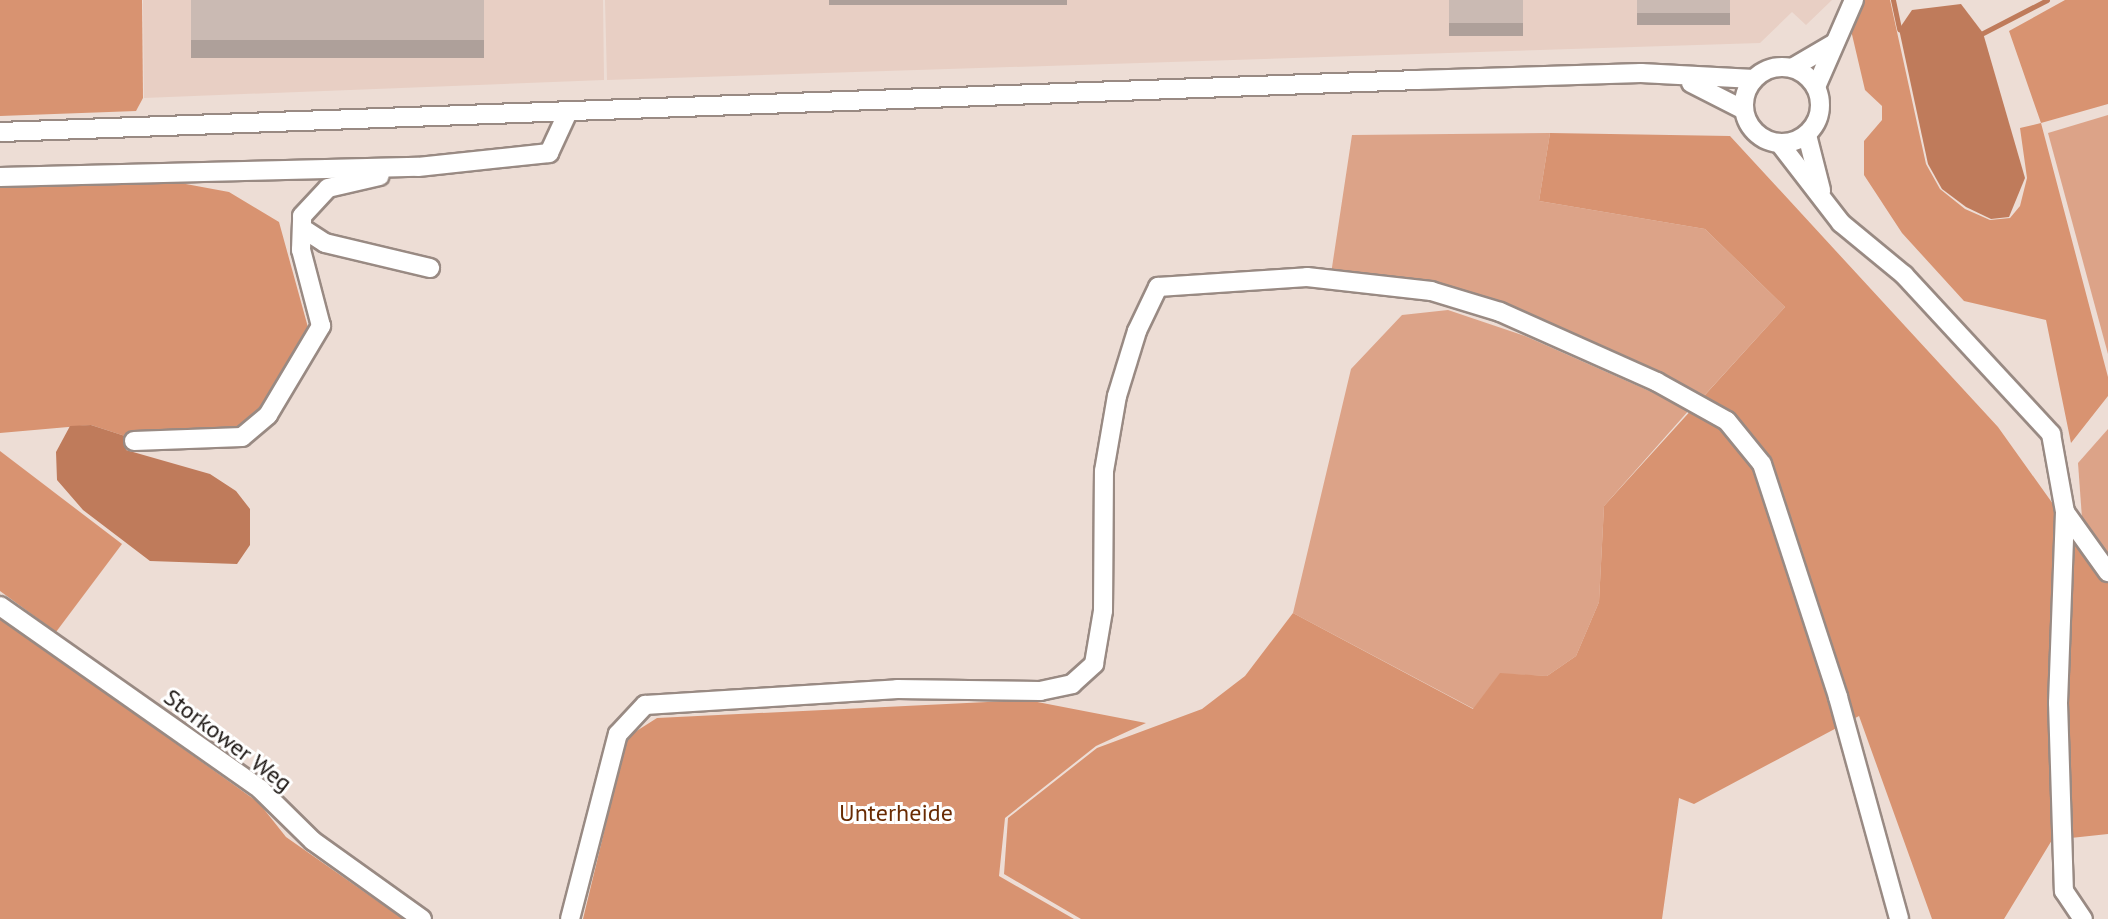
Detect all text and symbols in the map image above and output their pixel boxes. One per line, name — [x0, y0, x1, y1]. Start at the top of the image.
street label: Storkower Weg — [158, 682, 298, 798]
park label: Unterheide — [839, 799, 953, 827]

